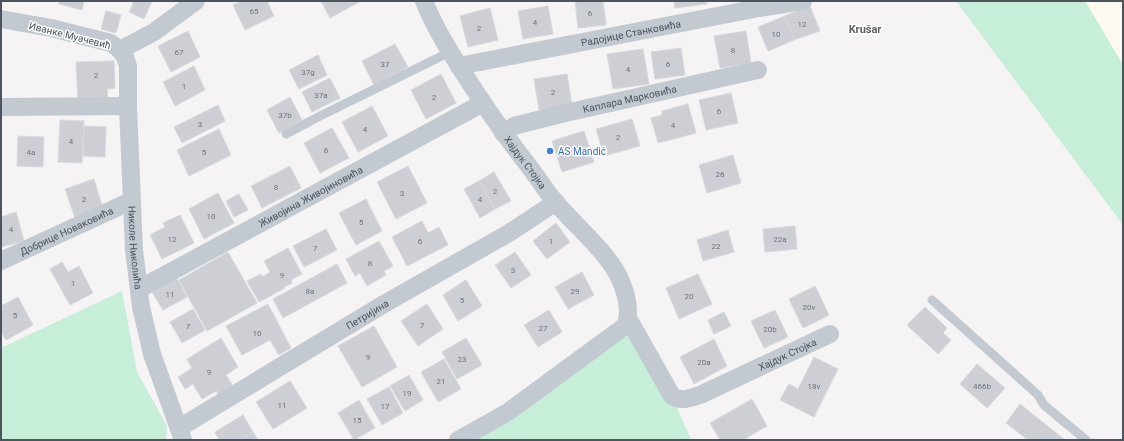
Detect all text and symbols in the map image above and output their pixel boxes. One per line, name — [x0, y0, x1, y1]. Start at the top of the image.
house number: 65 — [250, 7, 259, 16]
house number: 6 — [588, 9, 593, 18]
house number: 4 — [533, 18, 538, 27]
street label: Радојице Станковића — [580, 18, 682, 48]
street label: Иванке Муачевић — [28, 20, 112, 51]
house number: 12 — [798, 20, 807, 29]
district label: Krušar — [849, 23, 881, 36]
house number: 2 — [477, 24, 482, 33]
house number: 10 — [772, 30, 781, 39]
house number: 8 — [731, 46, 736, 55]
house number: 67 — [175, 48, 184, 57]
house number: 37 — [381, 60, 390, 69]
house number: 6 — [666, 60, 671, 69]
house number: 4 — [626, 65, 631, 74]
house number: 37g — [301, 68, 315, 77]
house number: 2 — [94, 71, 99, 80]
house number: 1 — [182, 82, 186, 91]
street label: Каплара Марковића — [582, 83, 678, 115]
house number: 2 — [551, 88, 556, 97]
house number: 37a — [314, 91, 328, 100]
house number: 2 — [432, 93, 437, 102]
house number: 6 — [717, 107, 722, 116]
house number: 37b — [278, 111, 292, 120]
house number: 3 — [198, 120, 202, 129]
house number: 4 — [671, 121, 676, 130]
house number: 4 — [363, 125, 368, 134]
house number: 2 — [616, 133, 621, 142]
street label: Хајдук Стојка — [502, 134, 548, 191]
house number: 4 — [69, 137, 74, 146]
house number: 6 — [324, 146, 329, 155]
marker: AS Mandić — [545, 146, 555, 156]
place label: AS Mandić — [558, 146, 606, 157]
house number: 4a — [27, 148, 35, 157]
house number: 5 — [202, 148, 207, 157]
street label: Живојина Живојиновића — [257, 164, 365, 229]
house number: 26 — [716, 170, 725, 179]
house number: 8 — [274, 183, 279, 192]
house number: 2 — [493, 187, 498, 196]
house number: 3 — [400, 189, 404, 198]
house number: 2 — [82, 195, 87, 204]
house number: 4 — [478, 195, 483, 204]
street label: Добрице Новаковића — [18, 205, 115, 258]
street label: Николе Николића — [126, 206, 144, 290]
house number: 10 — [207, 212, 216, 221]
house number: 5 — [359, 218, 364, 227]
house number: 4 — [9, 225, 14, 234]
house number: 12 — [168, 235, 177, 244]
house number: 22a — [773, 235, 787, 244]
house number: 6 — [418, 237, 423, 246]
house number: 1 — [549, 237, 553, 246]
house number: 22 — [712, 242, 721, 251]
house number: 7 — [313, 244, 318, 253]
house number: 8 — [368, 259, 373, 268]
house number: 3 — [511, 266, 515, 275]
house number: 9 — [280, 271, 284, 280]
house number: 1 — [71, 279, 75, 288]
house number: 8a — [306, 287, 314, 296]
house number: 29 — [571, 287, 580, 296]
house number: 11 — [166, 290, 175, 299]
house number: 20 — [685, 292, 694, 301]
house number: 5 — [460, 296, 465, 305]
street label: Петријина — [344, 297, 391, 332]
house number: 20v — [803, 303, 816, 312]
house number: 5 — [13, 311, 18, 320]
house number: 7 — [420, 321, 425, 330]
house number: 7 — [186, 322, 191, 331]
house number: 27 — [539, 324, 548, 333]
house number: 20b — [763, 325, 777, 334]
house number: 10 — [253, 329, 262, 338]
street label: Хајдук Стојка — [757, 336, 818, 373]
house number: 9 — [366, 353, 370, 362]
house number: 23 — [458, 355, 467, 364]
house number: 20a — [697, 358, 711, 367]
house number: 9 — [207, 368, 211, 377]
house number: 21 — [437, 377, 446, 386]
house number: 18v — [808, 382, 821, 391]
house number: 466b — [973, 382, 991, 391]
house number: 19 — [403, 389, 412, 398]
house number: 11 — [278, 401, 287, 410]
house number: 17 — [381, 402, 390, 411]
house number: 15 — [353, 416, 362, 425]

